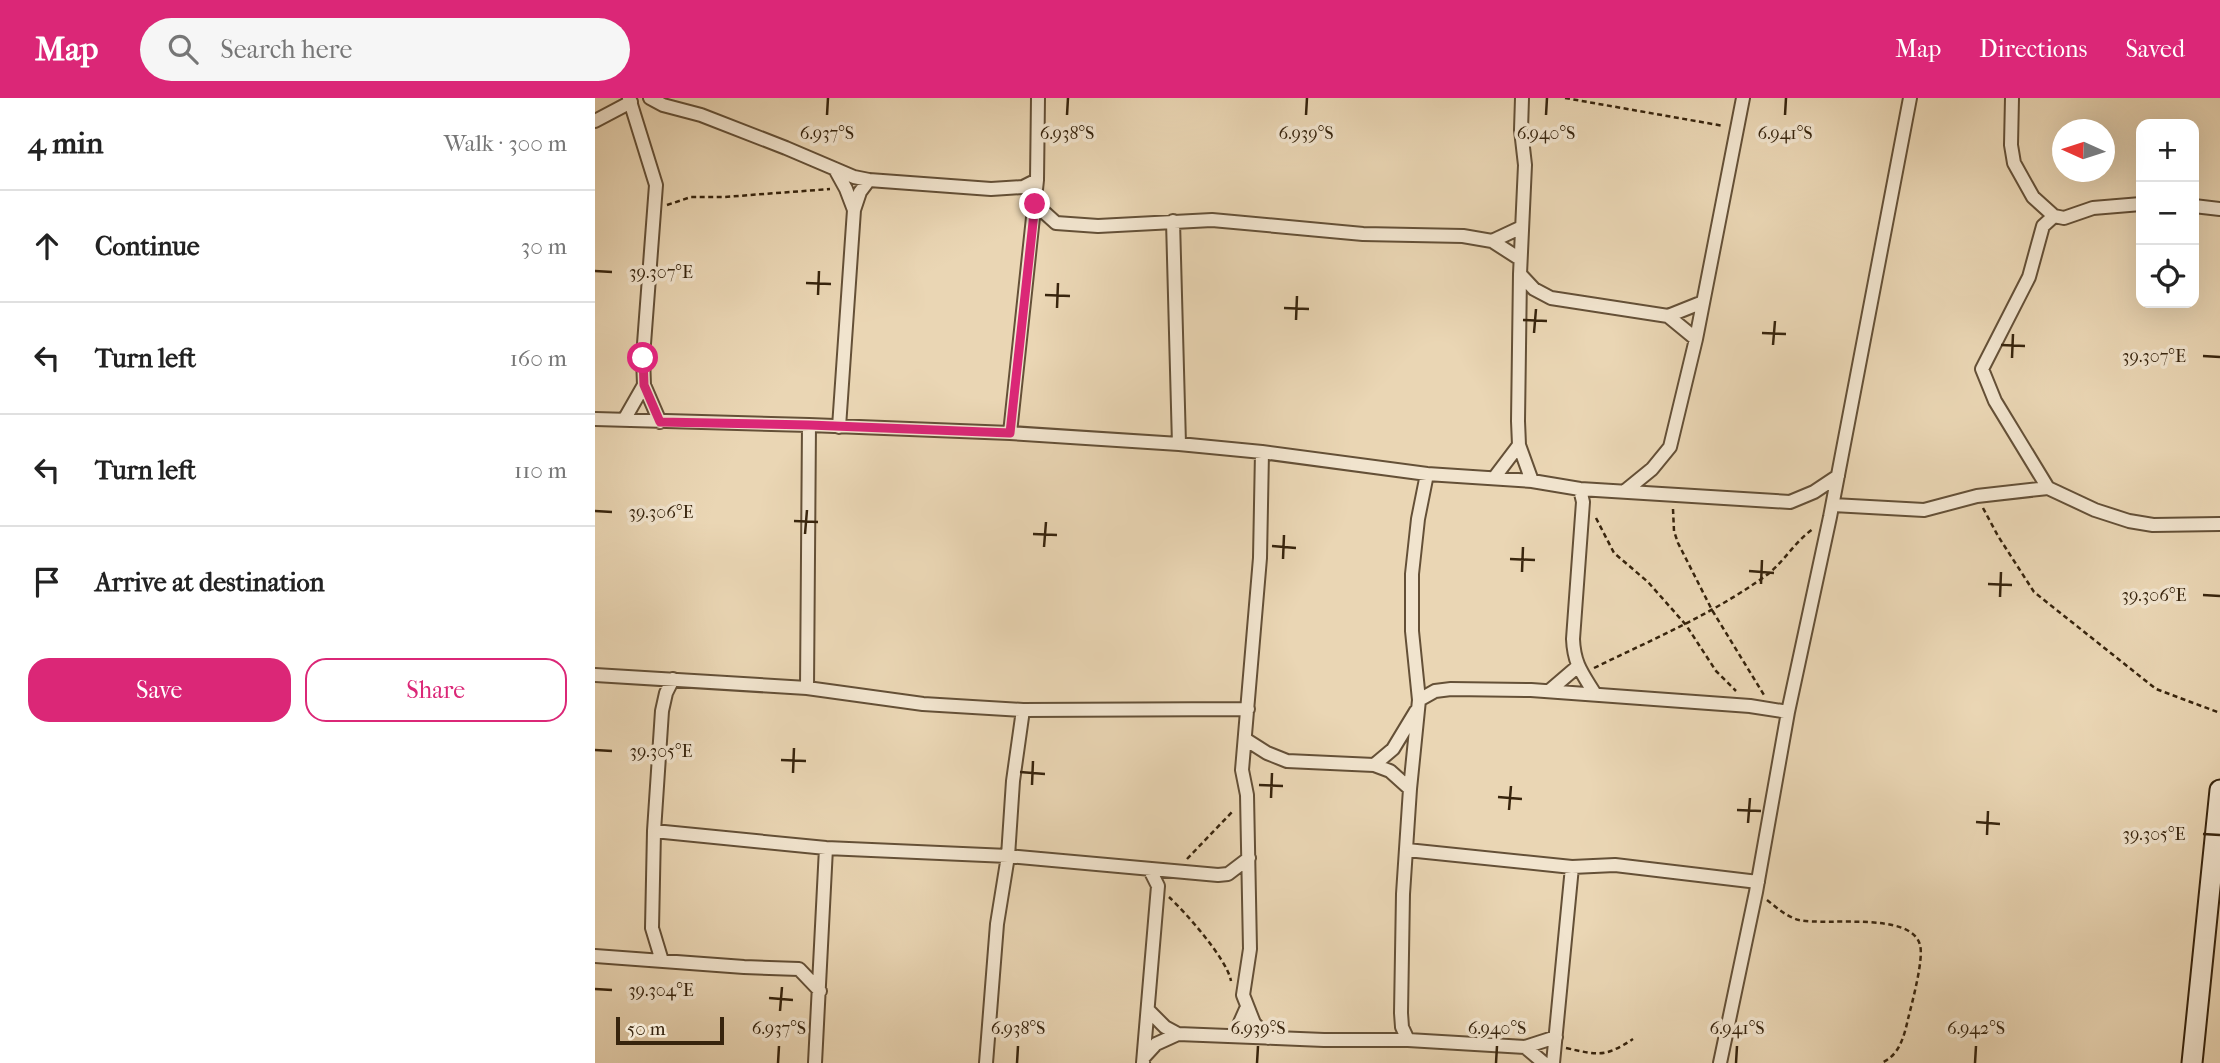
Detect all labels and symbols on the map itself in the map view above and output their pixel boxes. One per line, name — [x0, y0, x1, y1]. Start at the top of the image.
north arrow — [2052, 119, 2115, 182]
text: 6.937°S — [800, 123, 854, 144]
text: 6.938°S — [1040, 123, 1094, 144]
text: 6.939°S — [1278, 123, 1334, 144]
text: 6.940°S — [1517, 123, 1575, 144]
text: 6.941°S — [1757, 123, 1813, 144]
route end — [1019, 188, 1050, 219]
text: 39.307°E — [629, 262, 693, 283]
route start — [627, 342, 658, 373]
text: 39.307°E — [2122, 346, 2186, 367]
text: 39.306°E — [629, 502, 693, 523]
text: 39.306°E — [2122, 585, 2186, 606]
text: 39.305°E — [630, 741, 692, 762]
text: 39.305°E — [2123, 824, 2185, 845]
text: 39.304°E — [628, 980, 694, 1001]
scale bar — [616, 1014, 725, 1046]
text: 6.937°S — [752, 1018, 806, 1039]
text: 6.938°S — [991, 1018, 1045, 1039]
text: 6.939°S — [1230, 1018, 1286, 1039]
text: 6.940°S — [1468, 1018, 1526, 1039]
text: 6.941°S — [1709, 1018, 1765, 1039]
text: 6.942°S — [1947, 1018, 2005, 1039]

